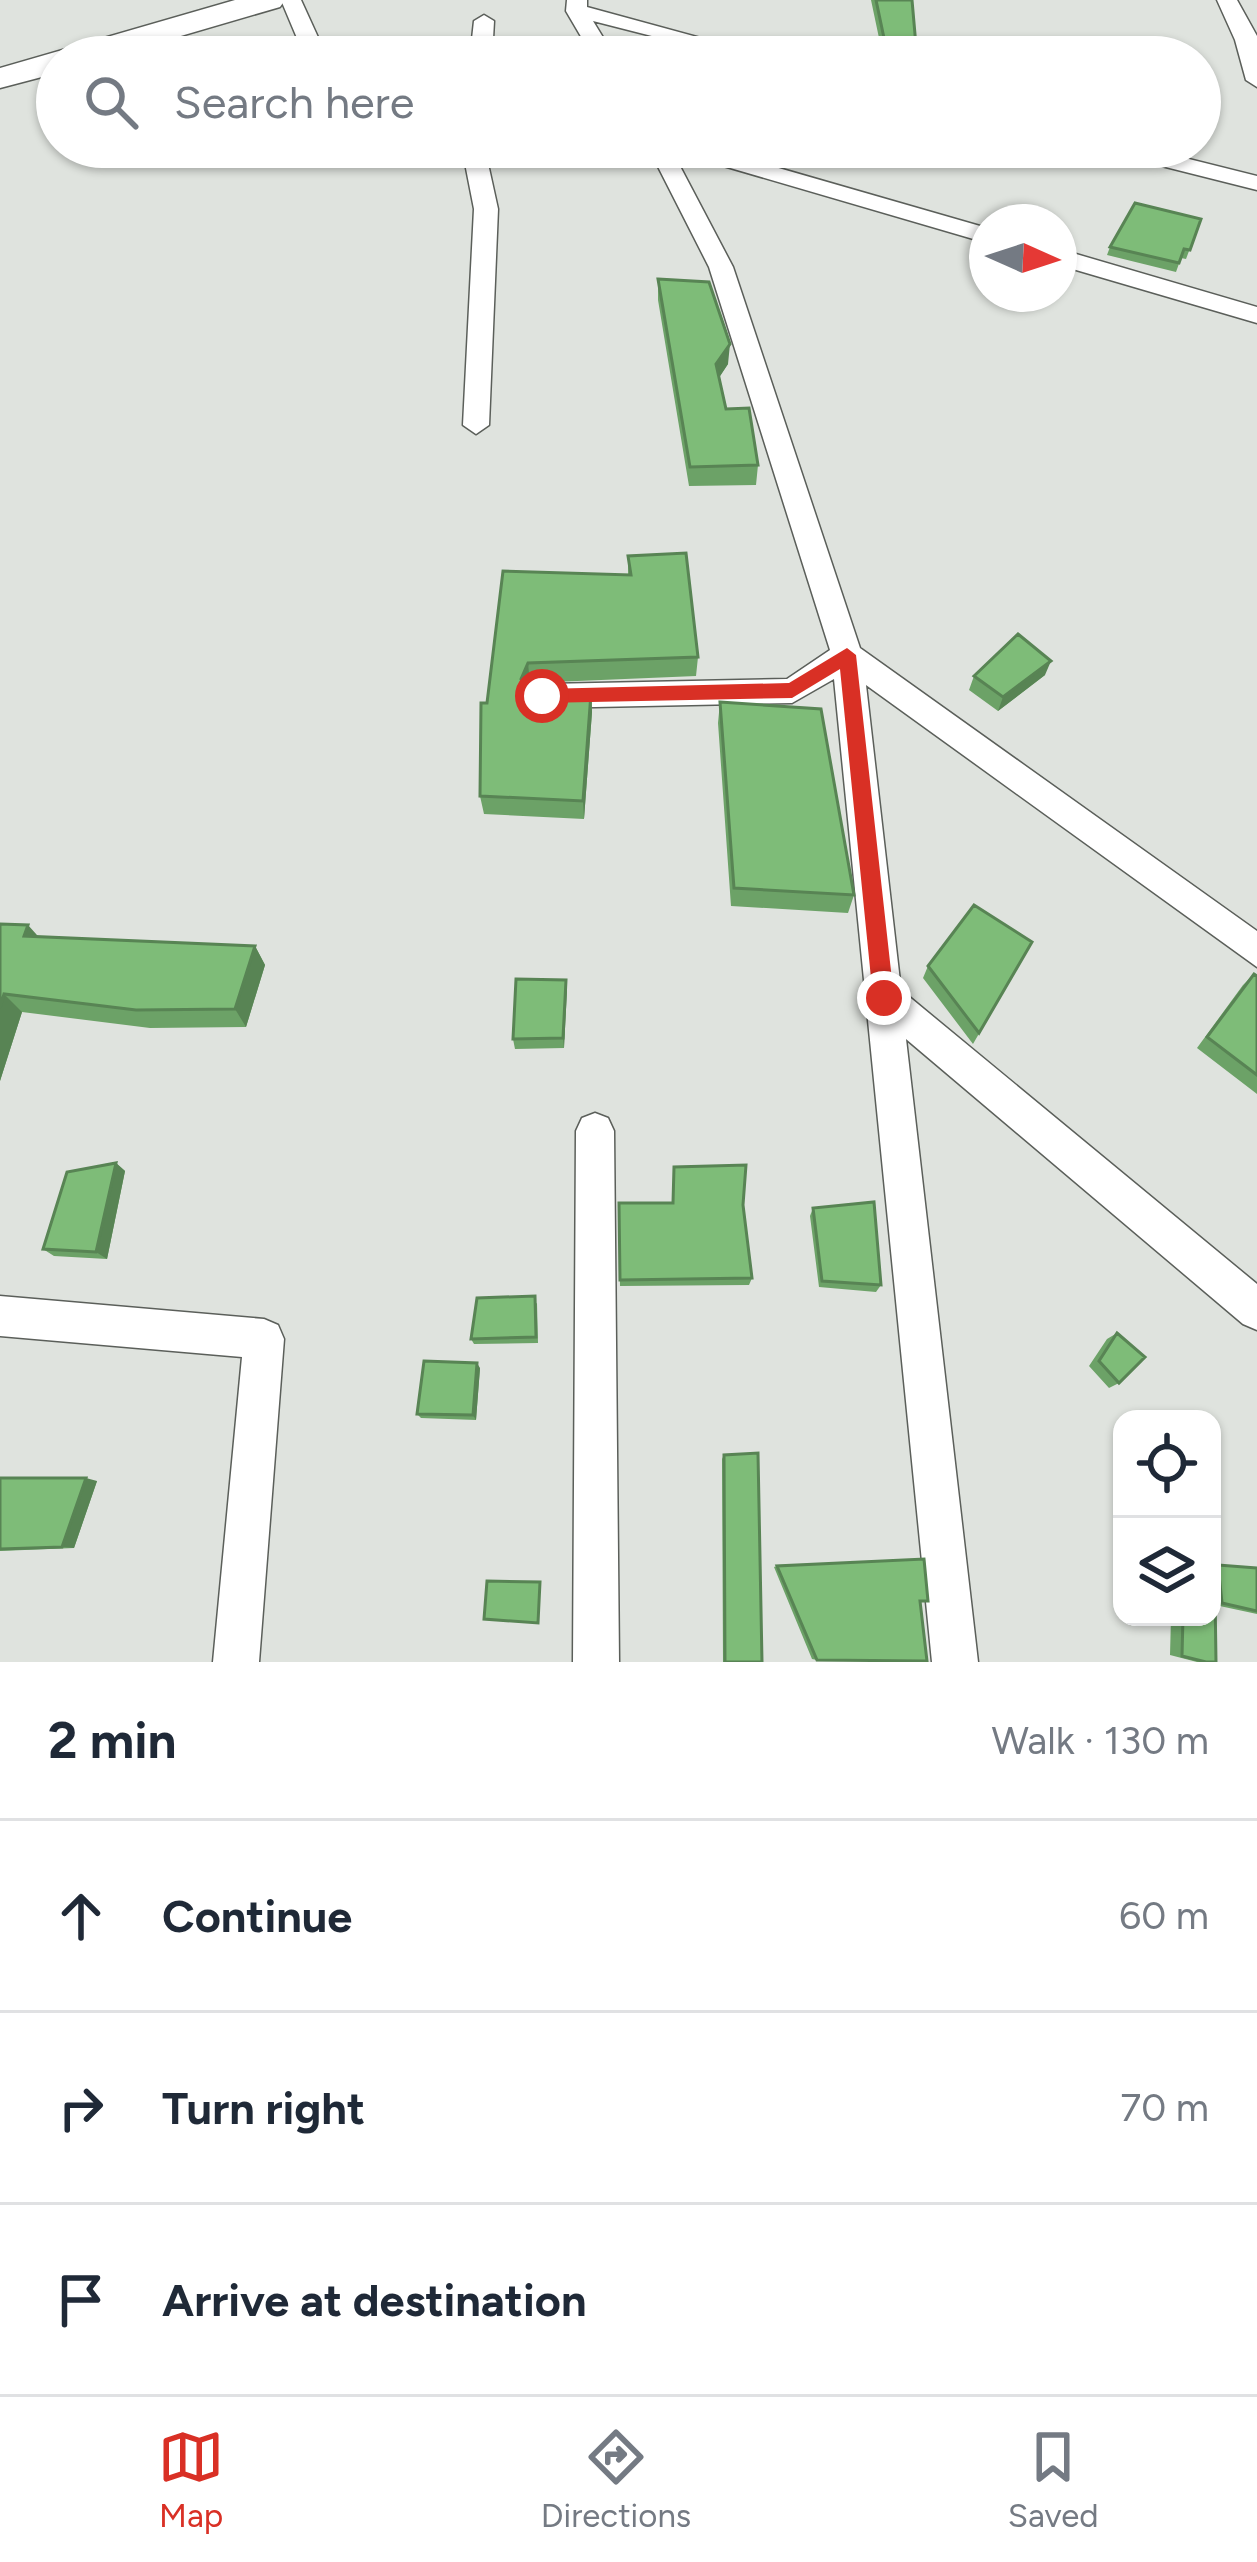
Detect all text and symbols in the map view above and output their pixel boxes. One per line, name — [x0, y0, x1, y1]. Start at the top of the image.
search box — [36, 36, 1221, 168]
icon: search — [78, 69, 144, 135]
text: Search here — [174, 75, 414, 129]
north arrow — [969, 204, 1077, 312]
route start — [515, 669, 569, 723]
route end — [857, 971, 911, 1025]
map controls — [1113, 1410, 1221, 1626]
button: locate — [1113, 1410, 1221, 1518]
button: layers — [1113, 1518, 1221, 1626]
text: 2 min — [48, 1710, 176, 1771]
text: Walk · 130 m — [991, 1717, 1209, 1764]
icon: ahead — [48, 1883, 114, 1949]
text: Continue — [162, 1889, 352, 1943]
text: 60 m — [1119, 1892, 1209, 1939]
icon: right — [48, 2075, 114, 2141]
text: Turn right — [162, 2081, 365, 2135]
text: 70 m — [1120, 2084, 1209, 2131]
icon: arrive — [48, 2267, 114, 2333]
text: Arrive at destination — [162, 2273, 586, 2327]
tab: Map — [158, 2424, 224, 2535]
tab: Directions — [541, 2424, 691, 2535]
tab: Saved — [1008, 2424, 1099, 2535]

